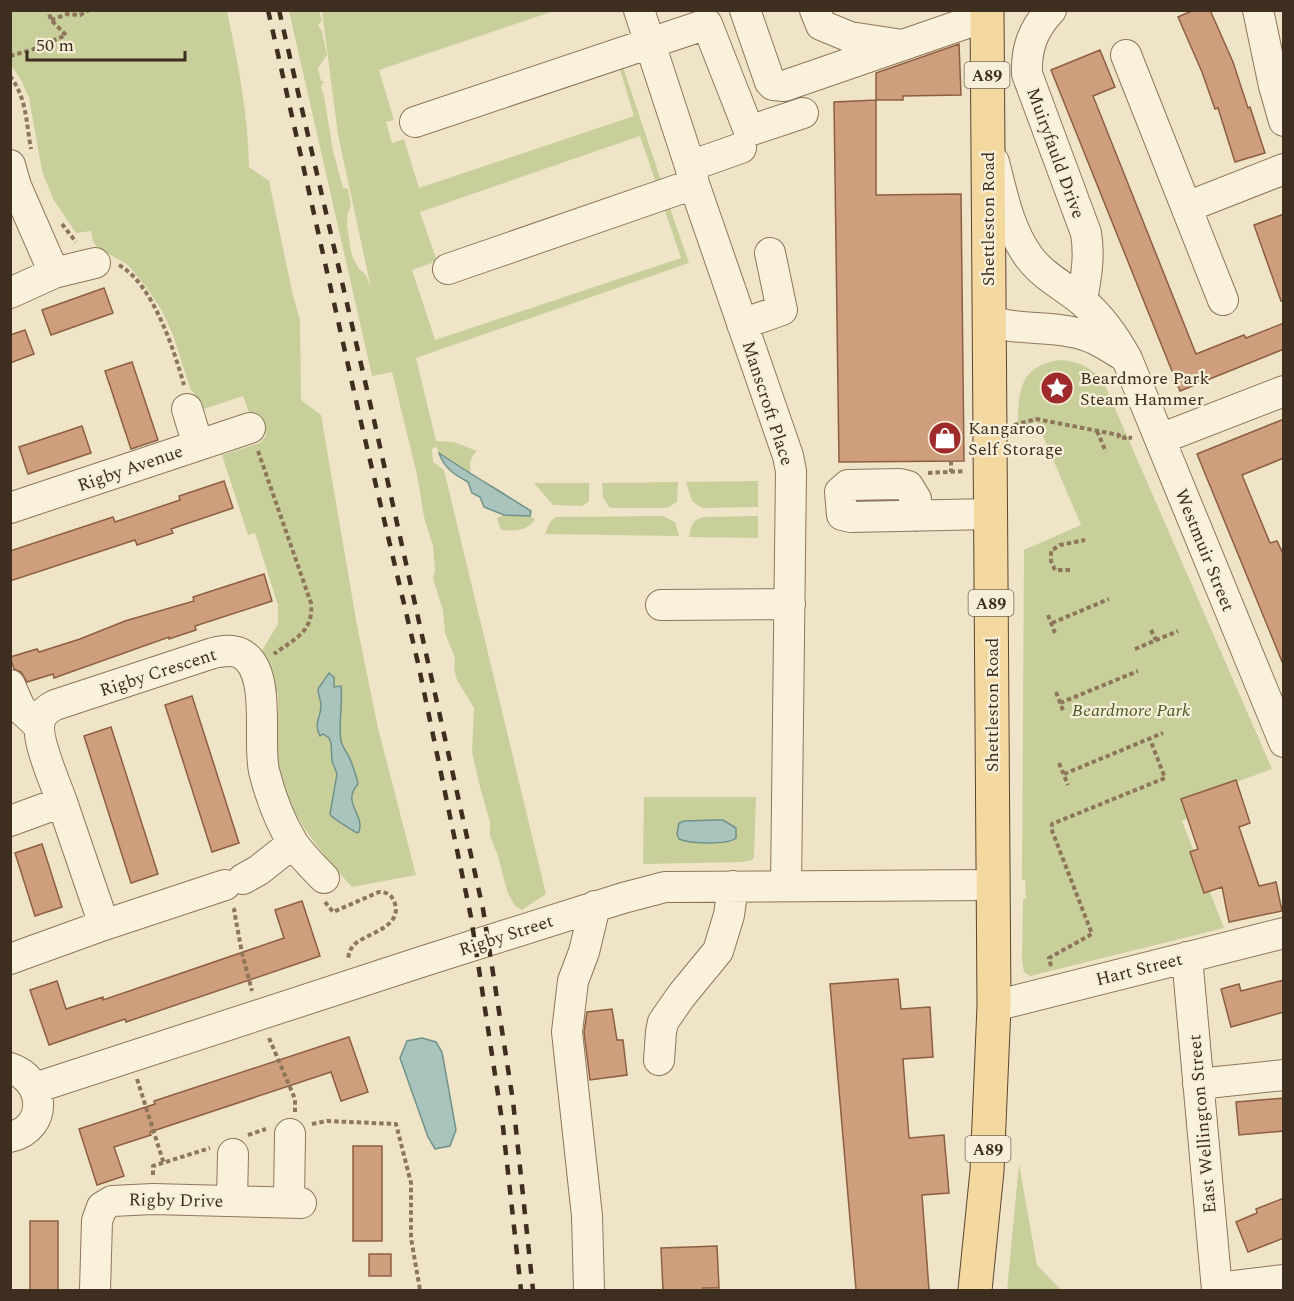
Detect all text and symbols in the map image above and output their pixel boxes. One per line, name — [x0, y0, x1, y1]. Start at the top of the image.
scale bar — [27, 24, 184, 62]
text: 50 m — [36, 32, 74, 59]
road number: A89 — [964, 62, 1010, 88]
street label: Muiryfauld Drive — [1019, 84, 1092, 223]
street label: Shettleston Road — [975, 152, 1002, 286]
street label: Manscroft Place — [735, 337, 800, 469]
place label: Beardmore Park Steam Hammer — [1080, 365, 1210, 413]
place icon: Beardmore Park Steam Hammer — [1039, 370, 1075, 406]
place label: Kangaroo Self Storage — [968, 415, 1063, 463]
shop icon: Kangaroo Self Storage — [927, 420, 963, 456]
street label: Rigby Avenue — [74, 438, 187, 499]
street label: Westmuir Street — [1168, 485, 1241, 616]
road number: A89 — [968, 590, 1014, 616]
street label: Shettleston Road — [979, 638, 1006, 772]
street label: Rigby Crescent — [96, 641, 220, 704]
park label: Beardmore Park — [1072, 697, 1191, 724]
street label: Rigby Street — [455, 908, 557, 963]
street label: Hart Street — [1093, 946, 1185, 993]
street label: East Wellington Street — [1181, 1033, 1224, 1215]
road number: A89 — [966, 1136, 1010, 1162]
street label: Rigby Drive — [128, 1186, 224, 1215]

